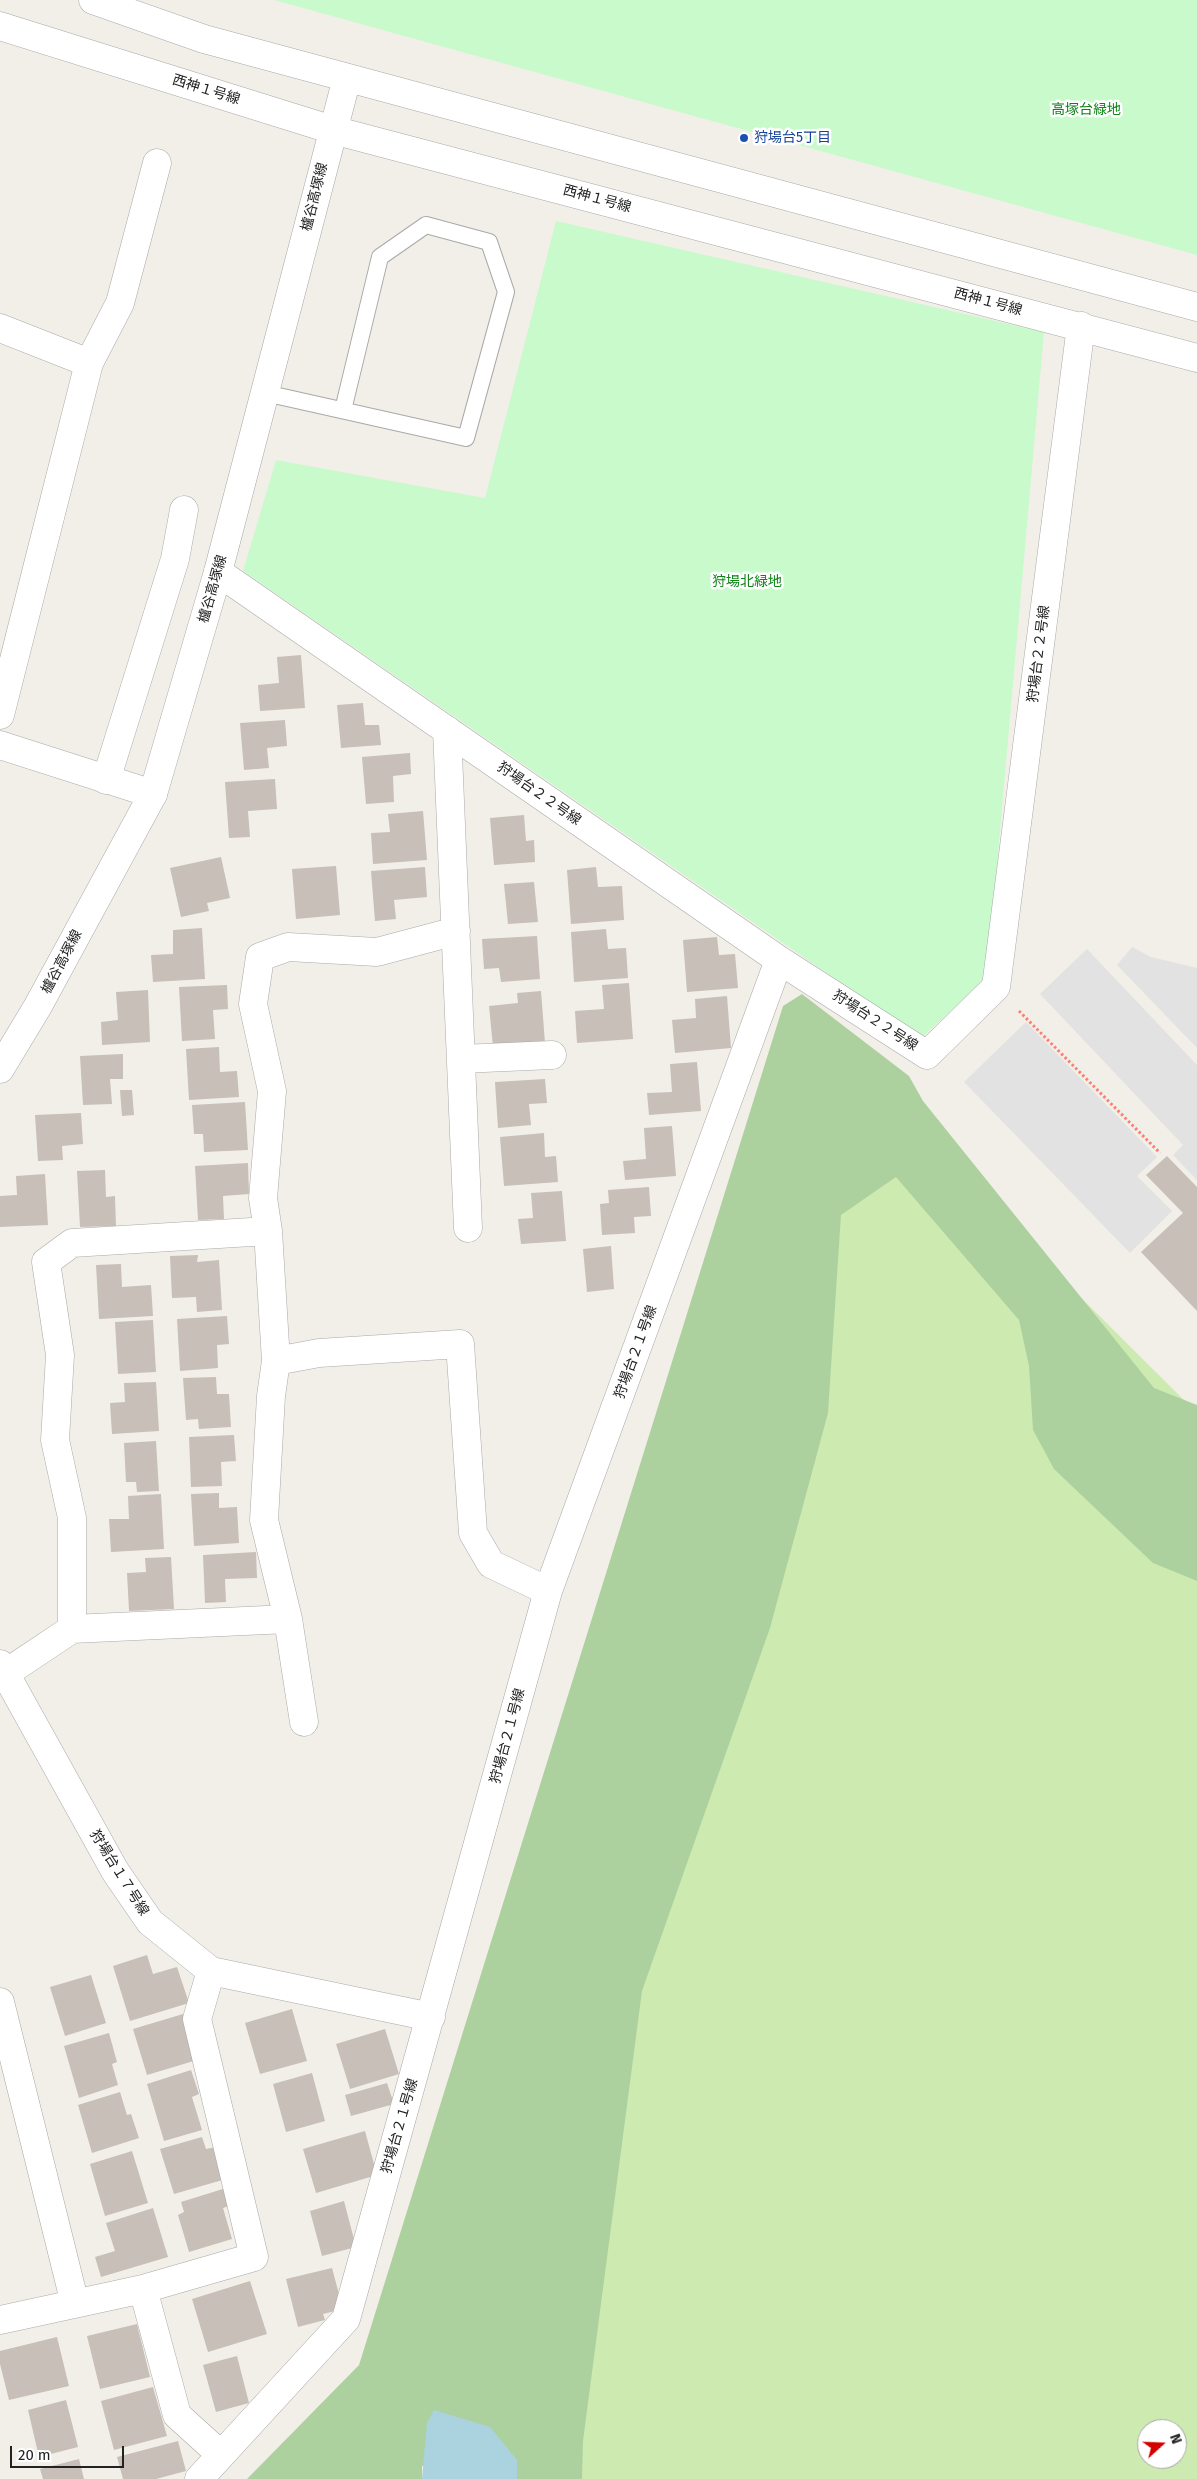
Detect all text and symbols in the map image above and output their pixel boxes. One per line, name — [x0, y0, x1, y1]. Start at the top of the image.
street label: 西神１号線 — [170, 72, 242, 108]
park label: 高塚台緑地 — [1051, 102, 1121, 118]
place label: 狩場台5丁目 — [754, 130, 831, 146]
marker: 狩場台5丁目 — [738, 132, 750, 144]
street label: 櫨谷高塚線 — [298, 161, 332, 233]
street label: 西神１号線 — [561, 182, 633, 216]
street label: 西神１号線 — [952, 285, 1024, 319]
street label: 櫨谷高塚線 — [195, 553, 231, 625]
park label: 狩場北緑地 — [712, 574, 782, 590]
street label: 狩場台２２号線 — [1025, 604, 1053, 704]
street label: 狩場台２２号線 — [494, 759, 584, 829]
street label: 櫨谷高塚線 — [38, 927, 86, 997]
street label: 狩場台２２号線 — [829, 987, 921, 1055]
street label: 狩場台２１号線 — [611, 1303, 661, 1401]
street label: 狩場台２１号線 — [487, 1686, 529, 1786]
street label: 狩場台１７号線 — [86, 1827, 152, 1919]
street label: 狩場台２１号線 — [378, 2077, 422, 2175]
north arrow — [1137, 2419, 1187, 2469]
text: N — [1166, 2432, 1185, 2446]
scale bar — [12, 2436, 126, 2468]
text: 20 m — [18, 2446, 51, 2464]

